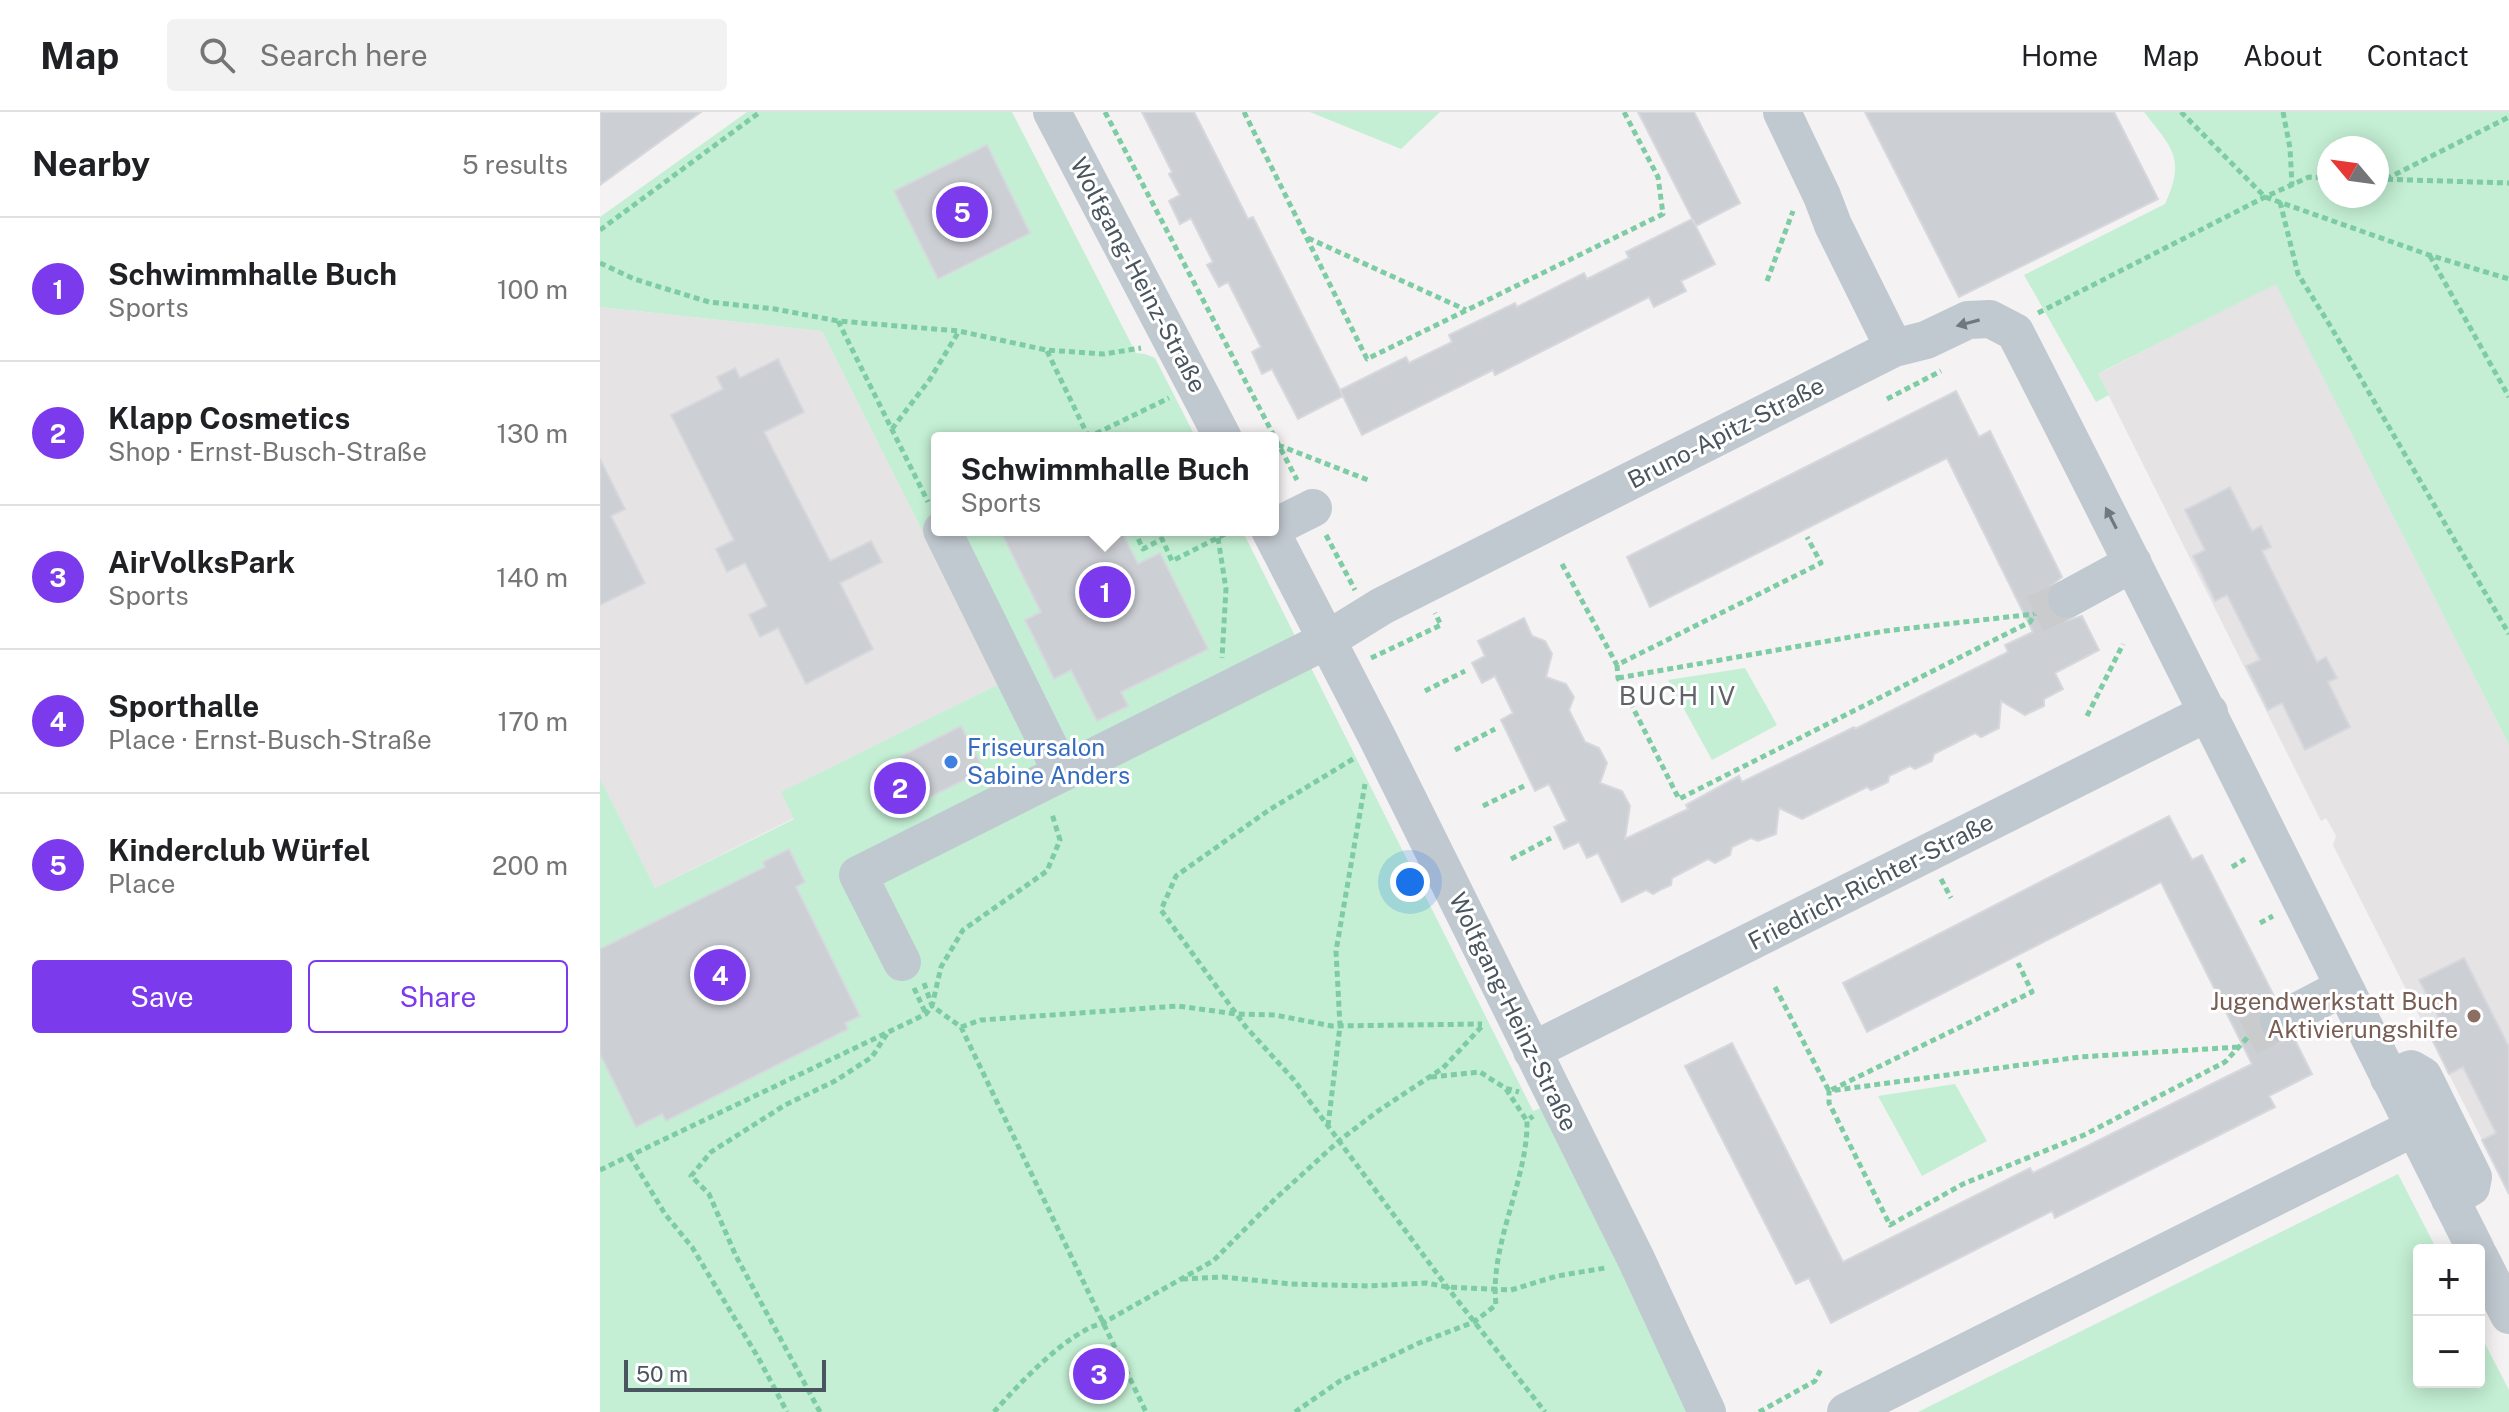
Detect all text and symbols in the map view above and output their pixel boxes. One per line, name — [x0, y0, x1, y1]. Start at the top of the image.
search box — [167, 19, 727, 91]
text: Map — [40, 33, 119, 78]
icon: search — [195, 33, 239, 77]
text: Search here — [259, 37, 428, 73]
text: Home — [2021, 39, 2098, 72]
text: Map — [2142, 39, 2199, 72]
text: About — [2243, 39, 2323, 72]
text: Contact — [2367, 39, 2469, 72]
north arrow — [2317, 136, 2389, 208]
text: Nearby — [32, 144, 150, 184]
text: 5 results — [462, 149, 568, 180]
street label: Wolfgang-Heinz-Straße — [1065, 152, 1213, 397]
pin: 5 — [936, 182, 988, 242]
text: Schwimmhalle Buch — [108, 256, 397, 292]
text: 1 — [52, 274, 64, 305]
text: 100 m — [497, 274, 568, 305]
text: Sports — [108, 292, 189, 323]
one-way arrow — [1955, 317, 1980, 329]
street label: Bruno-Apitz-Straße — [1623, 370, 1828, 494]
text: Klapp Cosmetics — [108, 400, 350, 436]
text: 2 — [50, 418, 66, 449]
text: 130 m — [496, 418, 568, 449]
popup — [931, 432, 1279, 536]
text: Shop · Ernst-Busch-Straße — [108, 436, 427, 467]
text: Schwimmhalle Buch — [960, 451, 1250, 487]
text: Sports — [960, 487, 1041, 518]
one-way arrow — [2104, 506, 2117, 529]
text: AirVolksPark — [108, 544, 295, 580]
text: 3 — [49, 562, 67, 593]
text: 140 m — [496, 562, 568, 593]
pin: 1 — [1079, 562, 1131, 622]
text: Sports — [108, 580, 189, 611]
district label: BUCH IV — [1619, 680, 1737, 711]
text: Sporthalle — [108, 688, 259, 724]
text: 4 — [49, 706, 67, 737]
text: 170 m — [498, 706, 568, 737]
text: Place · Ernst-Busch-Straße — [108, 724, 432, 755]
place label: Friseursalon Sabine Anders — [967, 733, 1130, 789]
marker: Friseursalon Sabine Anders — [942, 753, 960, 771]
pin: 2 — [874, 758, 926, 818]
street label: Friedrich-Richter-Straße — [1743, 807, 1998, 955]
text: Kinderclub Würfel — [108, 832, 370, 868]
text: 5 — [49, 850, 67, 881]
text: 200 m — [492, 850, 568, 881]
your location — [1390, 862, 1430, 902]
text: Place — [108, 868, 175, 899]
street label: Wolfgang-Heinz-Straße — [1444, 888, 1584, 1135]
pin: 4 — [694, 945, 746, 1005]
button: Save — [32, 960, 292, 1033]
button: Share — [308, 960, 568, 1033]
place label: Jugendwerkstatt Buch Aktivierungshilfe — [2210, 987, 2458, 1043]
marker: Jugendwerkstatt Buch Aktivierungshilfe — [2465, 1007, 2483, 1025]
map controls — [2413, 1244, 2485, 1388]
button: + — [2413, 1244, 2485, 1316]
button: − — [2413, 1316, 2485, 1388]
pin: 3 — [1073, 1344, 1125, 1404]
scale bar — [624, 1356, 826, 1392]
text: 50 m — [636, 1361, 688, 1387]

